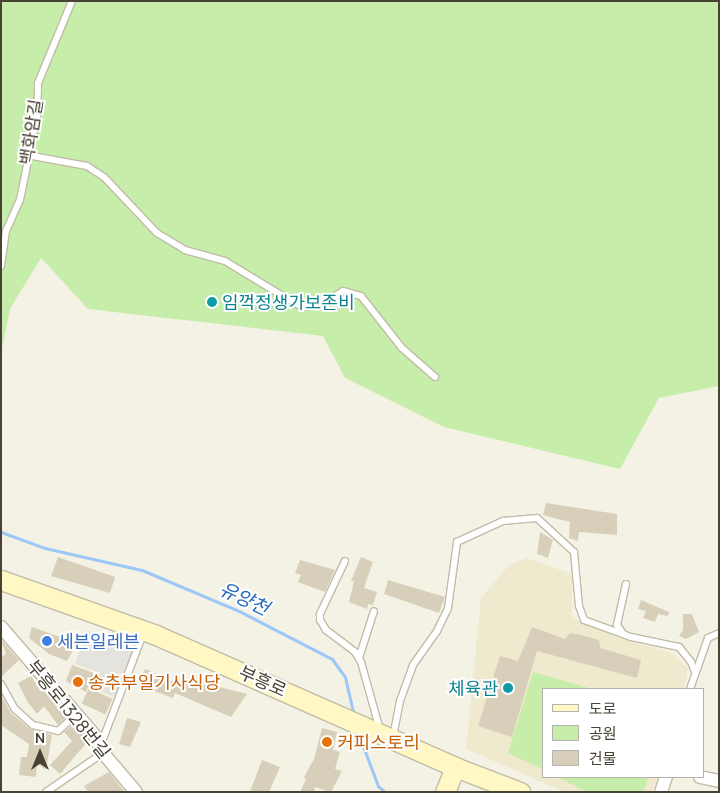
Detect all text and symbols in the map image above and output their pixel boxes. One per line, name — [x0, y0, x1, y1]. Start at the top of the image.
street label: 백화암길 — [15, 98, 47, 166]
place label: 임꺽정생가보존비 — [222, 291, 354, 313]
marker: 임꺽정생가보존비 — [206, 296, 218, 308]
water label: 유양천 — [215, 578, 273, 620]
place label: 세븐일레븐 — [57, 630, 140, 652]
marker: 세븐일레븐 — [41, 635, 53, 647]
street label: 부흥로1328번길 — [23, 655, 115, 763]
street label: 부흥로 — [236, 661, 290, 701]
place label: 송추부일기사식당 — [88, 671, 220, 693]
marker: 송추부일기사식당 — [72, 676, 84, 688]
place label: 체육관 — [448, 677, 498, 699]
marker: 체육관 — [502, 682, 514, 694]
legend — [542, 688, 705, 778]
text: 도로 — [589, 698, 617, 719]
text: 공원 — [589, 723, 617, 744]
north arrow — [15, 728, 65, 778]
text: N — [35, 728, 45, 747]
place label: 커피스토리 — [337, 731, 420, 753]
marker: 커피스토리 — [321, 736, 333, 748]
text: 건물 — [589, 748, 617, 769]

